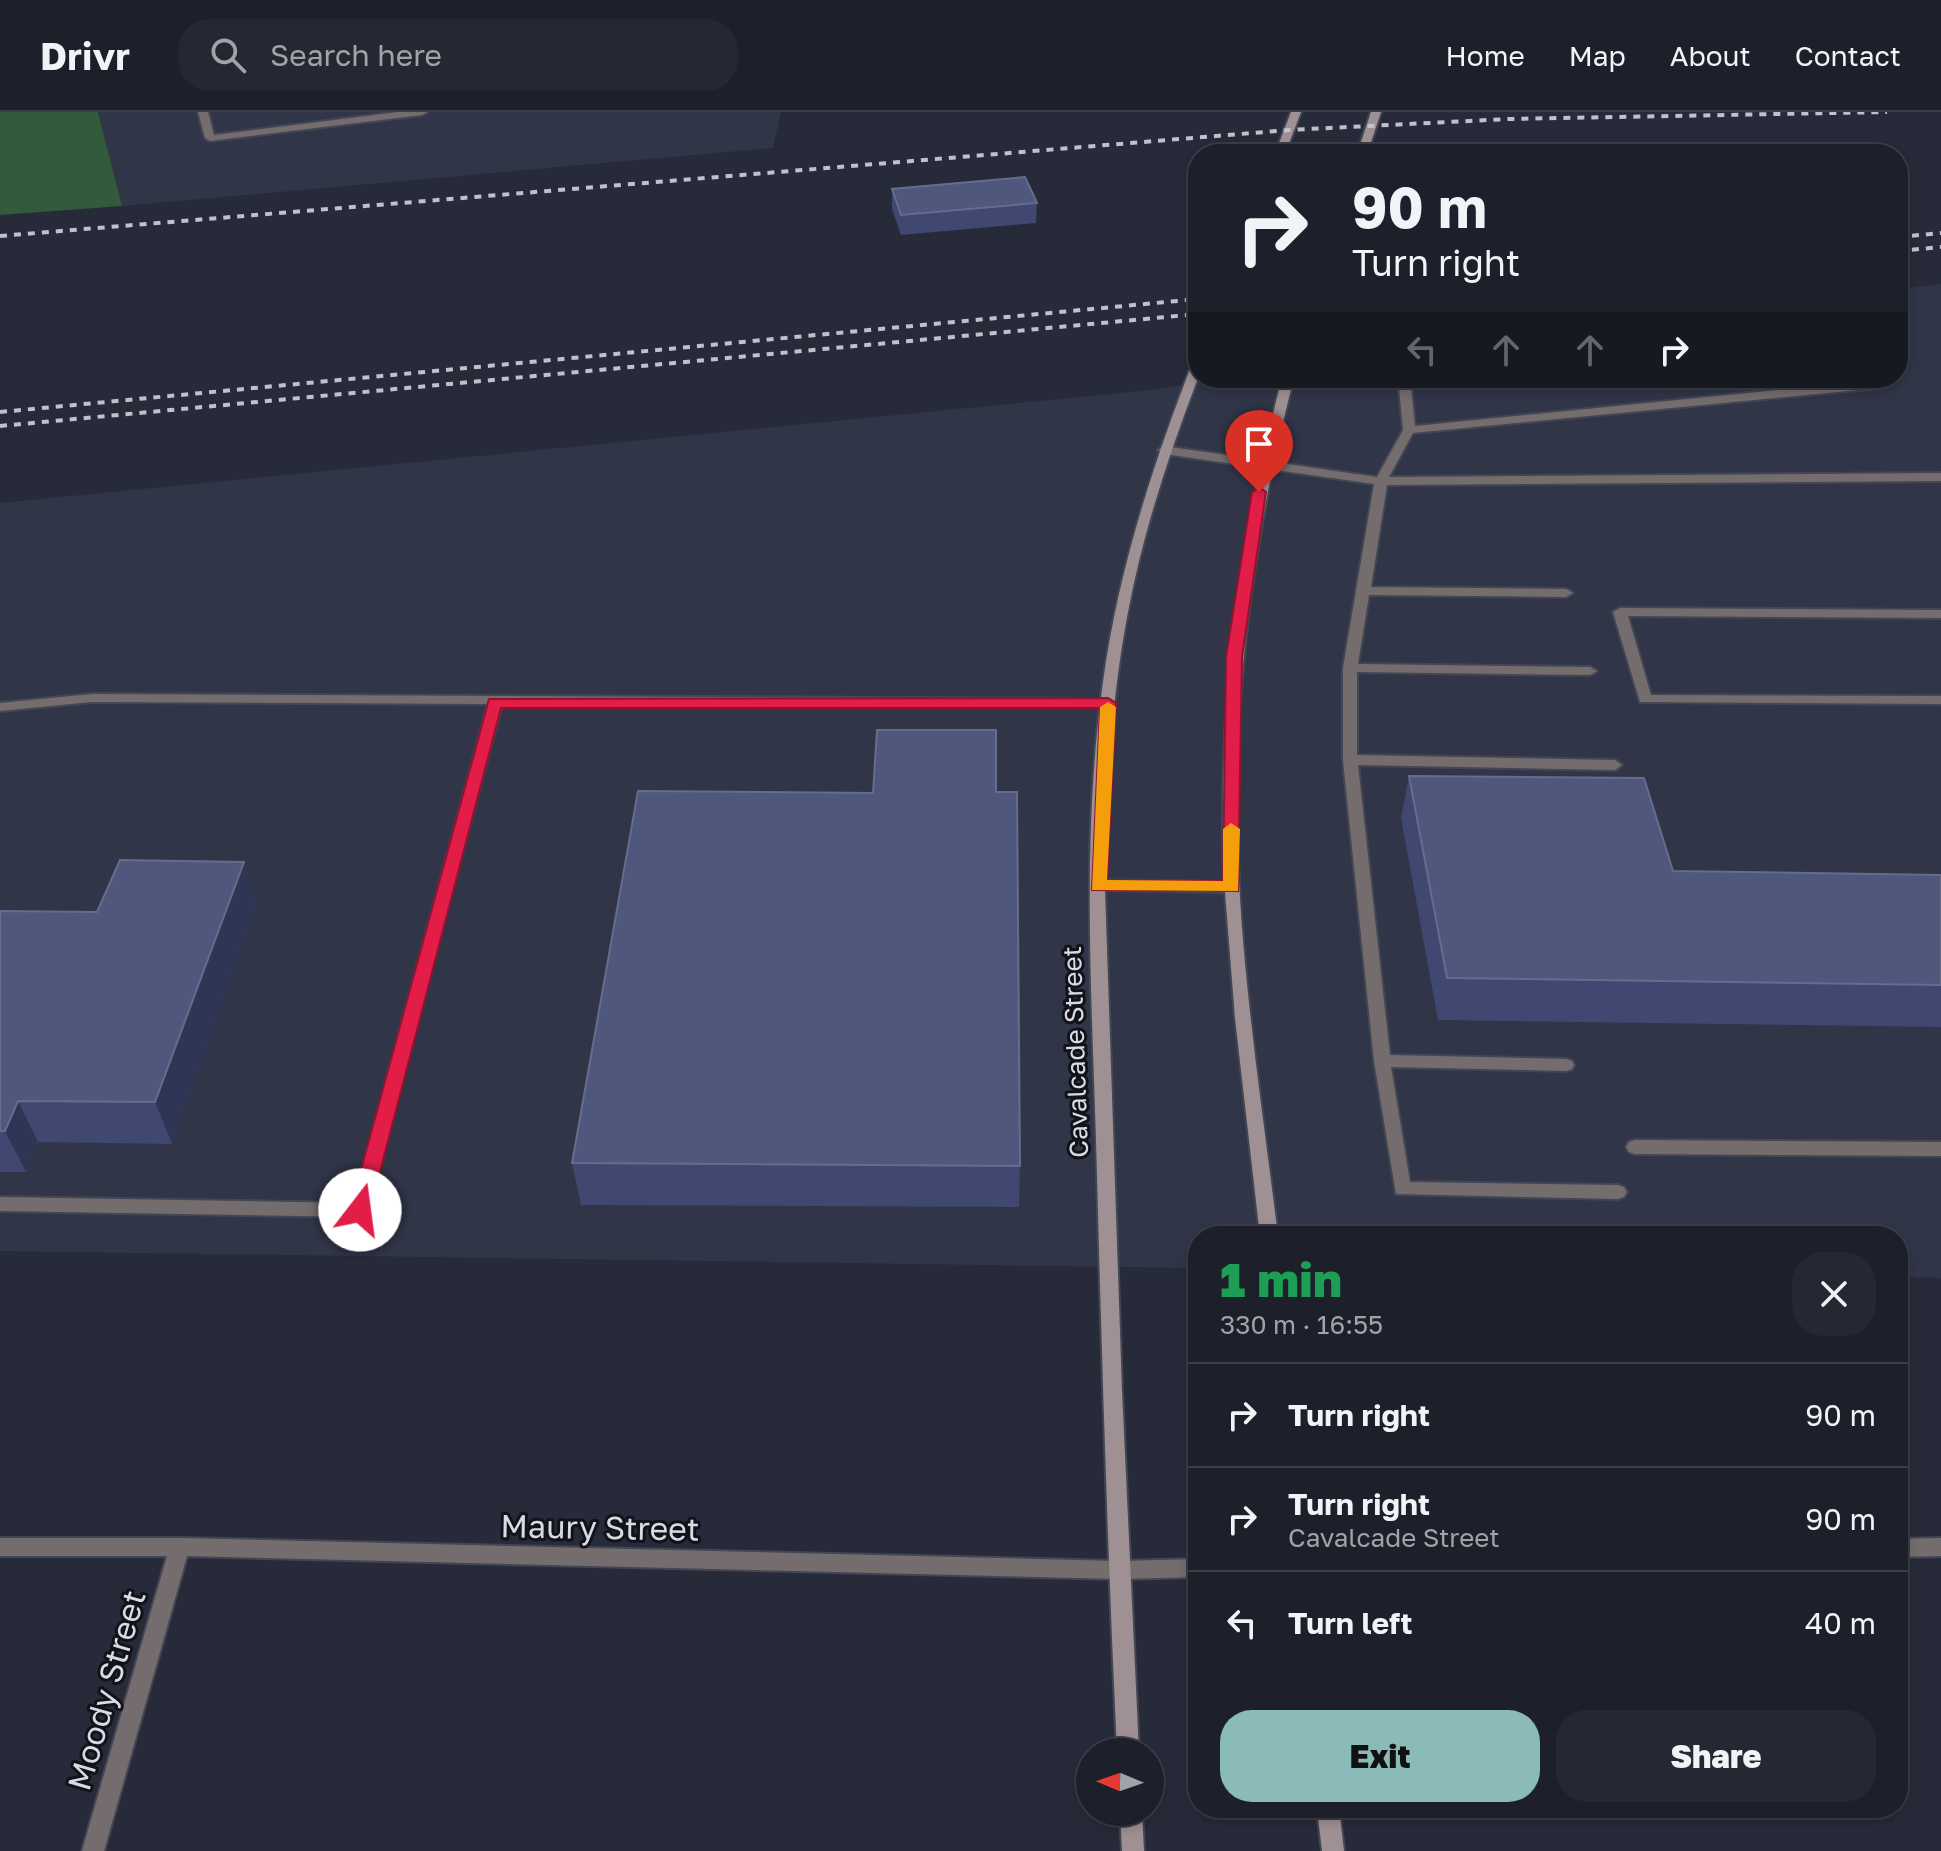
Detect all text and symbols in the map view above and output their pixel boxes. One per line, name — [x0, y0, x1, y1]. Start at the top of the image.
search box — [178, 19, 738, 91]
text: Drivr — [40, 33, 130, 78]
icon: search — [206, 33, 250, 77]
text: Search here — [270, 37, 442, 73]
text: Home — [1446, 39, 1525, 72]
text: Map — [1569, 39, 1626, 72]
text: About — [1670, 39, 1751, 72]
text: Contact — [1795, 39, 1901, 72]
text: 90 m — [1352, 173, 1487, 240]
icon: right — [1220, 176, 1324, 280]
text: Turn right — [1352, 241, 1520, 284]
icon: left — [1400, 328, 1444, 372]
icon: ahead — [1484, 328, 1528, 372]
icon: ahead — [1568, 328, 1612, 372]
icon: right — [1652, 328, 1696, 372]
pin — [1225, 410, 1293, 492]
icon: arrive — [1237, 422, 1281, 466]
street label: Cavalcade Street — [1056, 946, 1094, 1158]
position arrow — [318, 1168, 402, 1252]
text: 1 min — [1220, 1250, 1342, 1308]
button: close — [1792, 1252, 1876, 1336]
text: 330 m · 16:55 — [1220, 1309, 1383, 1340]
icon: right — [1220, 1393, 1264, 1437]
text: Turn right — [1288, 1397, 1430, 1433]
text: 90 m — [1805, 1397, 1876, 1433]
text: Turn right — [1288, 1486, 1430, 1522]
icon: right — [1220, 1497, 1264, 1541]
text: 90 m — [1805, 1501, 1876, 1537]
street label: Maury Street — [500, 1506, 700, 1548]
text: Cavalcade Street — [1288, 1522, 1500, 1553]
street label: Moody Street — [59, 1586, 153, 1794]
icon: left — [1220, 1601, 1264, 1645]
text: Turn left — [1288, 1605, 1413, 1641]
text: 40 m — [1805, 1605, 1876, 1641]
button: Exit — [1220, 1710, 1540, 1802]
button: Share — [1556, 1710, 1876, 1802]
north arrow — [1076, 1738, 1164, 1826]
map controls — [1076, 1738, 1164, 1826]

